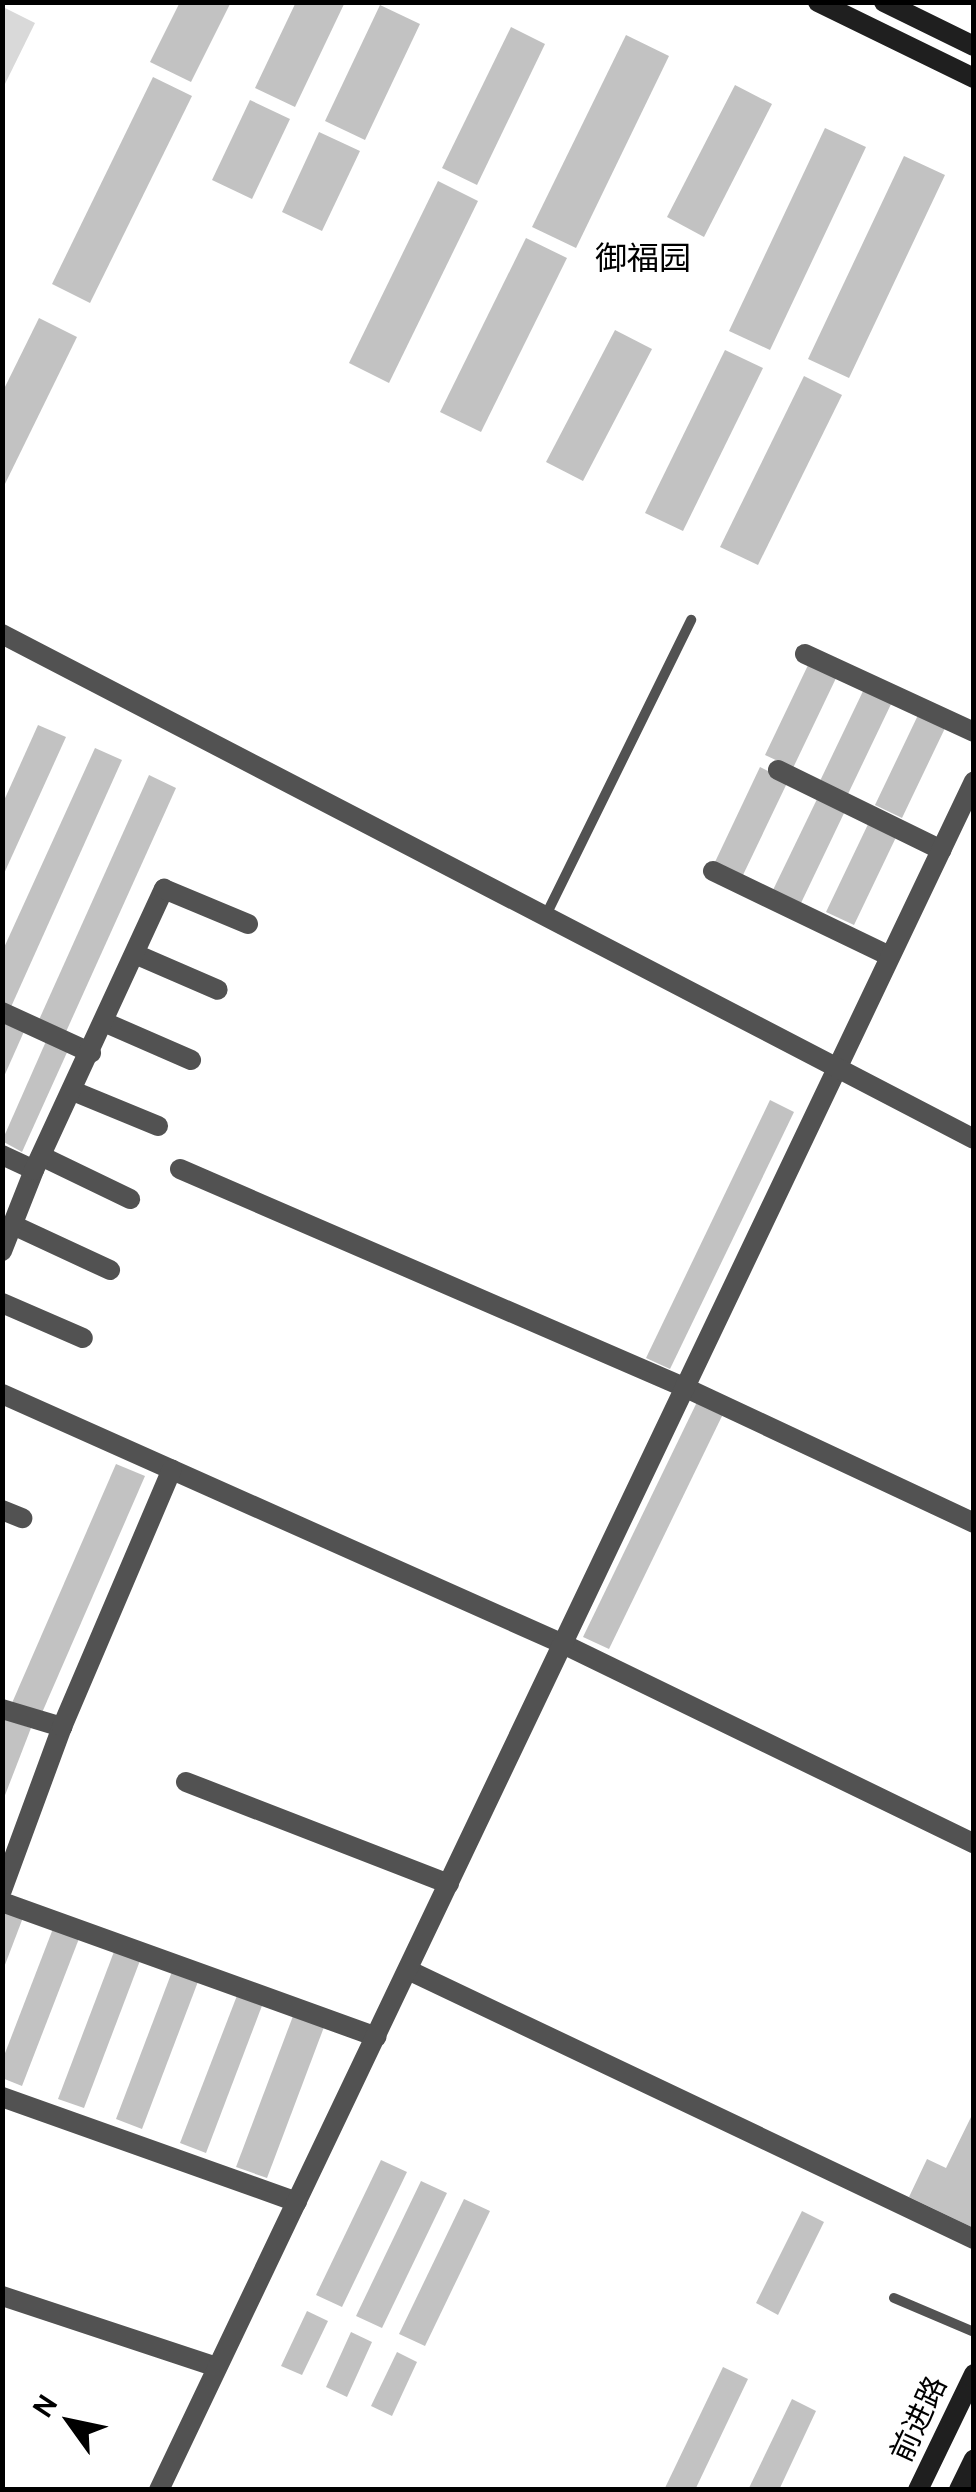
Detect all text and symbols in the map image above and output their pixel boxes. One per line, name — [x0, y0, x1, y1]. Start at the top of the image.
district label: 御福园 — [595, 239, 691, 277]
street label: 前进路 — [884, 2371, 954, 2467]
north arrow — [20, 2372, 120, 2472]
text: N — [25, 2388, 64, 2423]

